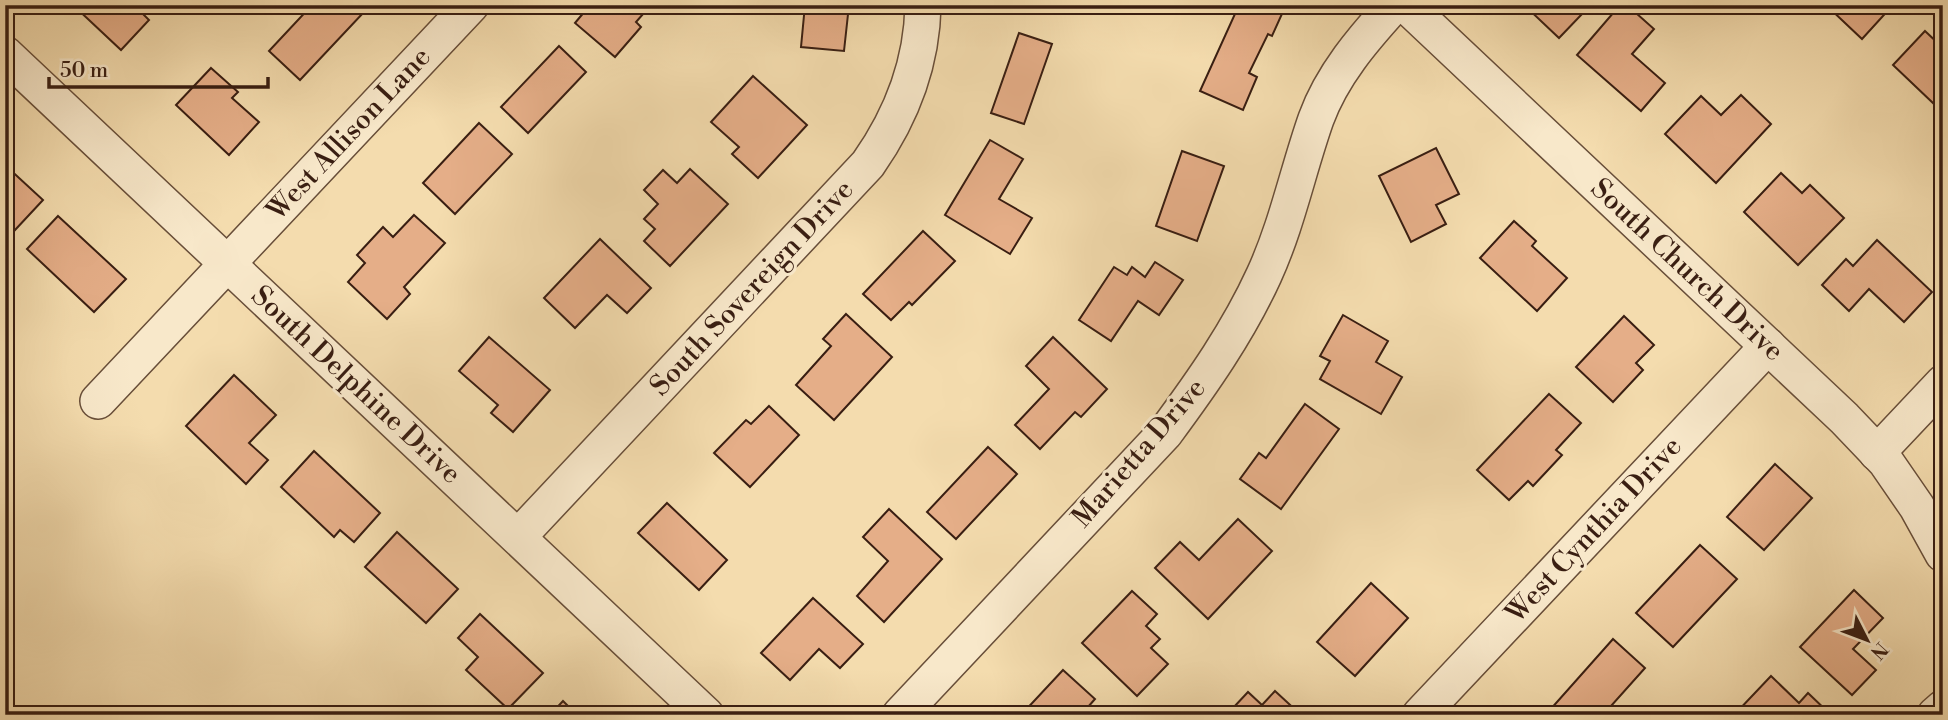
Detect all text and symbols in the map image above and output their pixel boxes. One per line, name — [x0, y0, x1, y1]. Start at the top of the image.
street label: West Allison Lane — [259, 40, 439, 229]
scale bar — [49, 46, 268, 90]
text: 50 m — [60, 58, 108, 84]
street label: South Church Drive — [1583, 171, 1791, 369]
street label: South Sovereign Drive — [643, 173, 861, 403]
street label: South Delphine Drive — [244, 279, 468, 491]
street label: Marietta Drive — [1065, 371, 1213, 535]
street label: West Cynthia Drive — [1498, 429, 1689, 631]
north arrow — [1832, 604, 1902, 674]
text: N — [1865, 637, 1893, 664]

